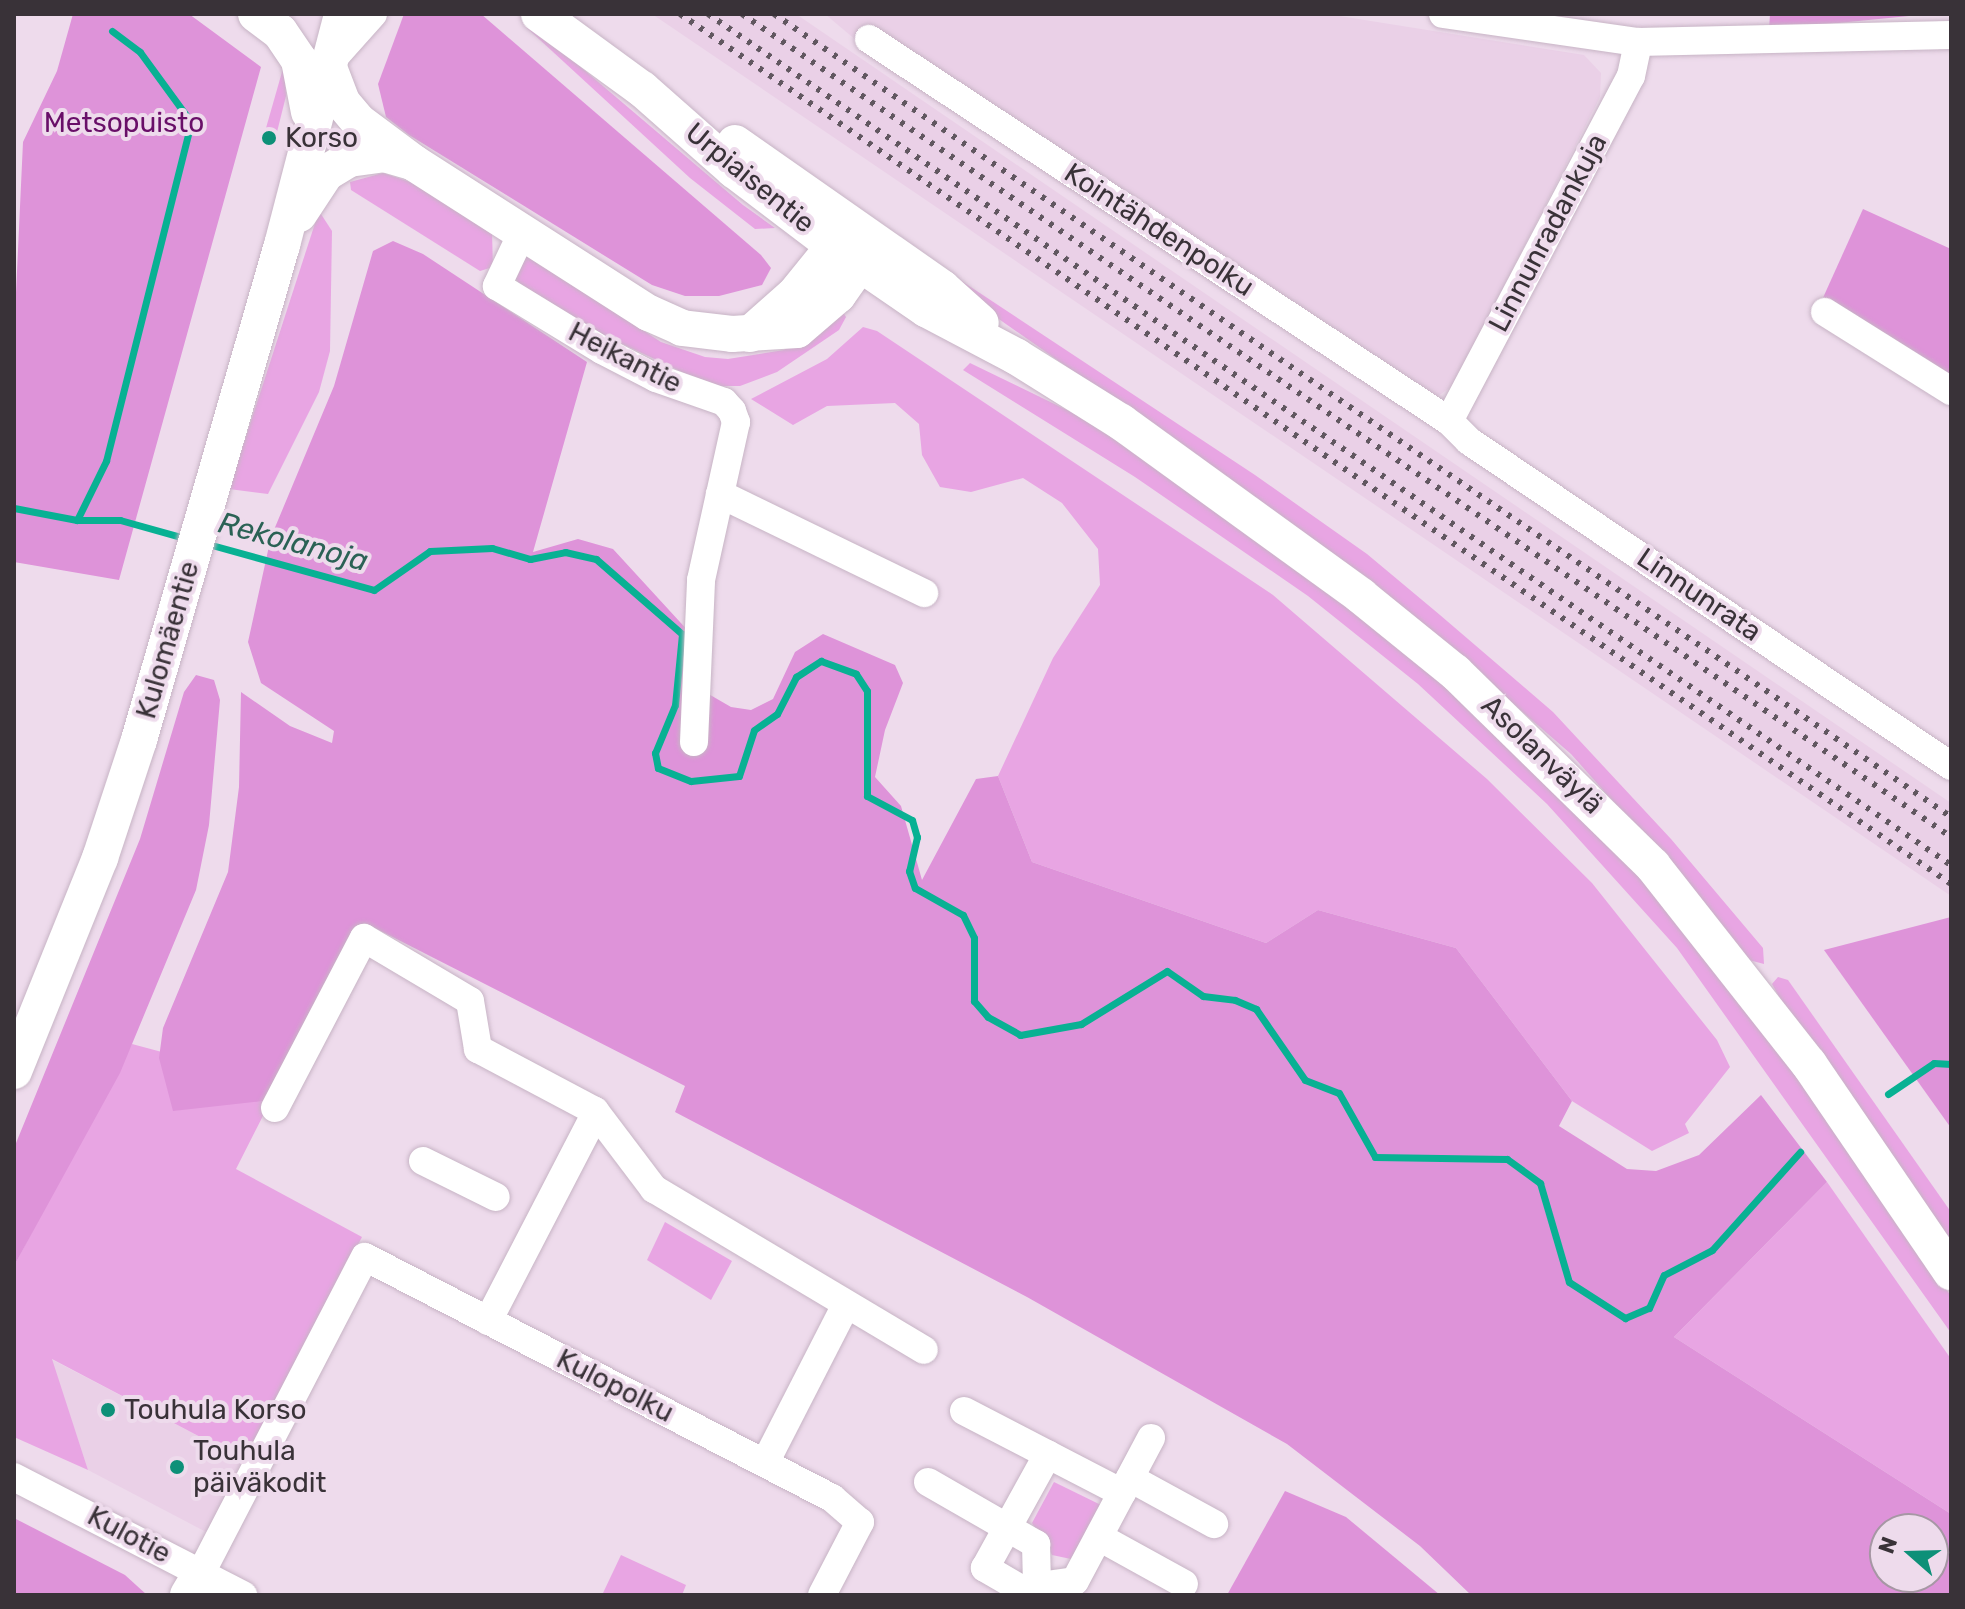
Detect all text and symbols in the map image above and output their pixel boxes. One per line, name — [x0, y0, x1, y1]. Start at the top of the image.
park label: Metsopuisto — [44, 106, 204, 140]
street label: Urpiaisentie — [679, 116, 821, 240]
place label: Korso — [285, 121, 358, 155]
street label: Linnunradankuja — [1482, 128, 1614, 338]
marker: Korso — [260, 129, 278, 147]
street label: Kointähdenpolku — [1058, 156, 1260, 304]
street label: Heikantie — [563, 315, 687, 401]
water label: Rekolanoja — [214, 505, 372, 579]
street label: Linnunrata — [1631, 541, 1767, 649]
street label: Kulomäentie — [130, 557, 206, 723]
street label: Asolanväylä — [1474, 689, 1610, 821]
street label: Kulopolku — [551, 1342, 679, 1430]
place label: Touhula Korso — [124, 1393, 307, 1427]
marker: Touhula Korso — [99, 1401, 117, 1419]
place label: Touhula päiväkodit — [193, 1434, 327, 1500]
marker: Touhula päiväkodit — [168, 1458, 186, 1476]
street label: Kulotie — [82, 1499, 176, 1571]
north arrow — [1869, 1513, 1949, 1593]
text: N — [1872, 1533, 1903, 1557]

